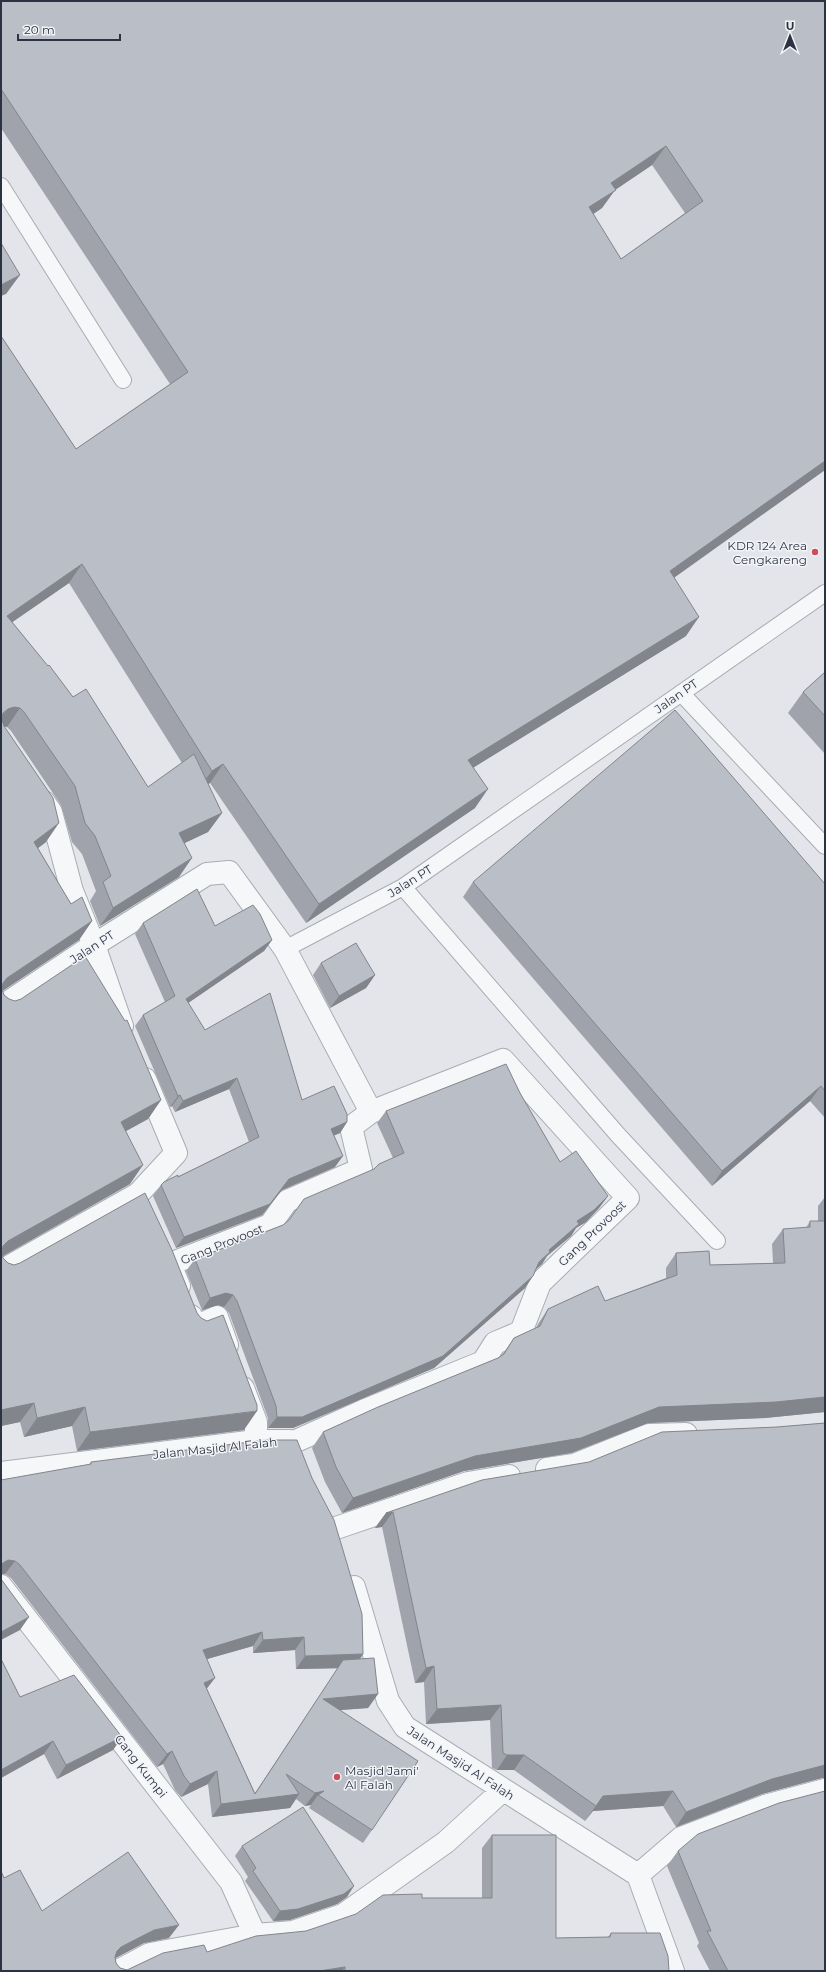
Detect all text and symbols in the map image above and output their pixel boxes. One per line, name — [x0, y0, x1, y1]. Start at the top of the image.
scale bar — [18, 16, 120, 42]
north arrow — [770, 16, 810, 56]
text: U — [786, 19, 794, 33]
text: 20 m — [24, 22, 55, 37]
place label: KDR 124 Area Cengkareng — [727, 538, 807, 567]
marker: KDR 124 Area Cengkareng — [810, 547, 820, 557]
street label: Jalan PT — [651, 676, 701, 717]
street label: Jalan PT — [384, 861, 435, 901]
street label: Jalan PT — [66, 927, 117, 967]
street label: Gang Provoost — [555, 1197, 629, 1269]
street label: Gang Provoost — [178, 1220, 266, 1267]
street label: Jalan Masjid Al Falah — [151, 1434, 278, 1462]
street label: Jalan Masjid Al Falah — [404, 1722, 517, 1803]
street label: Gang Kumpi — [112, 1731, 170, 1801]
place label: Masjid Jami' Al Falah — [345, 1763, 419, 1792]
marker: Masjid Jami' Al Falah — [332, 1772, 342, 1782]

